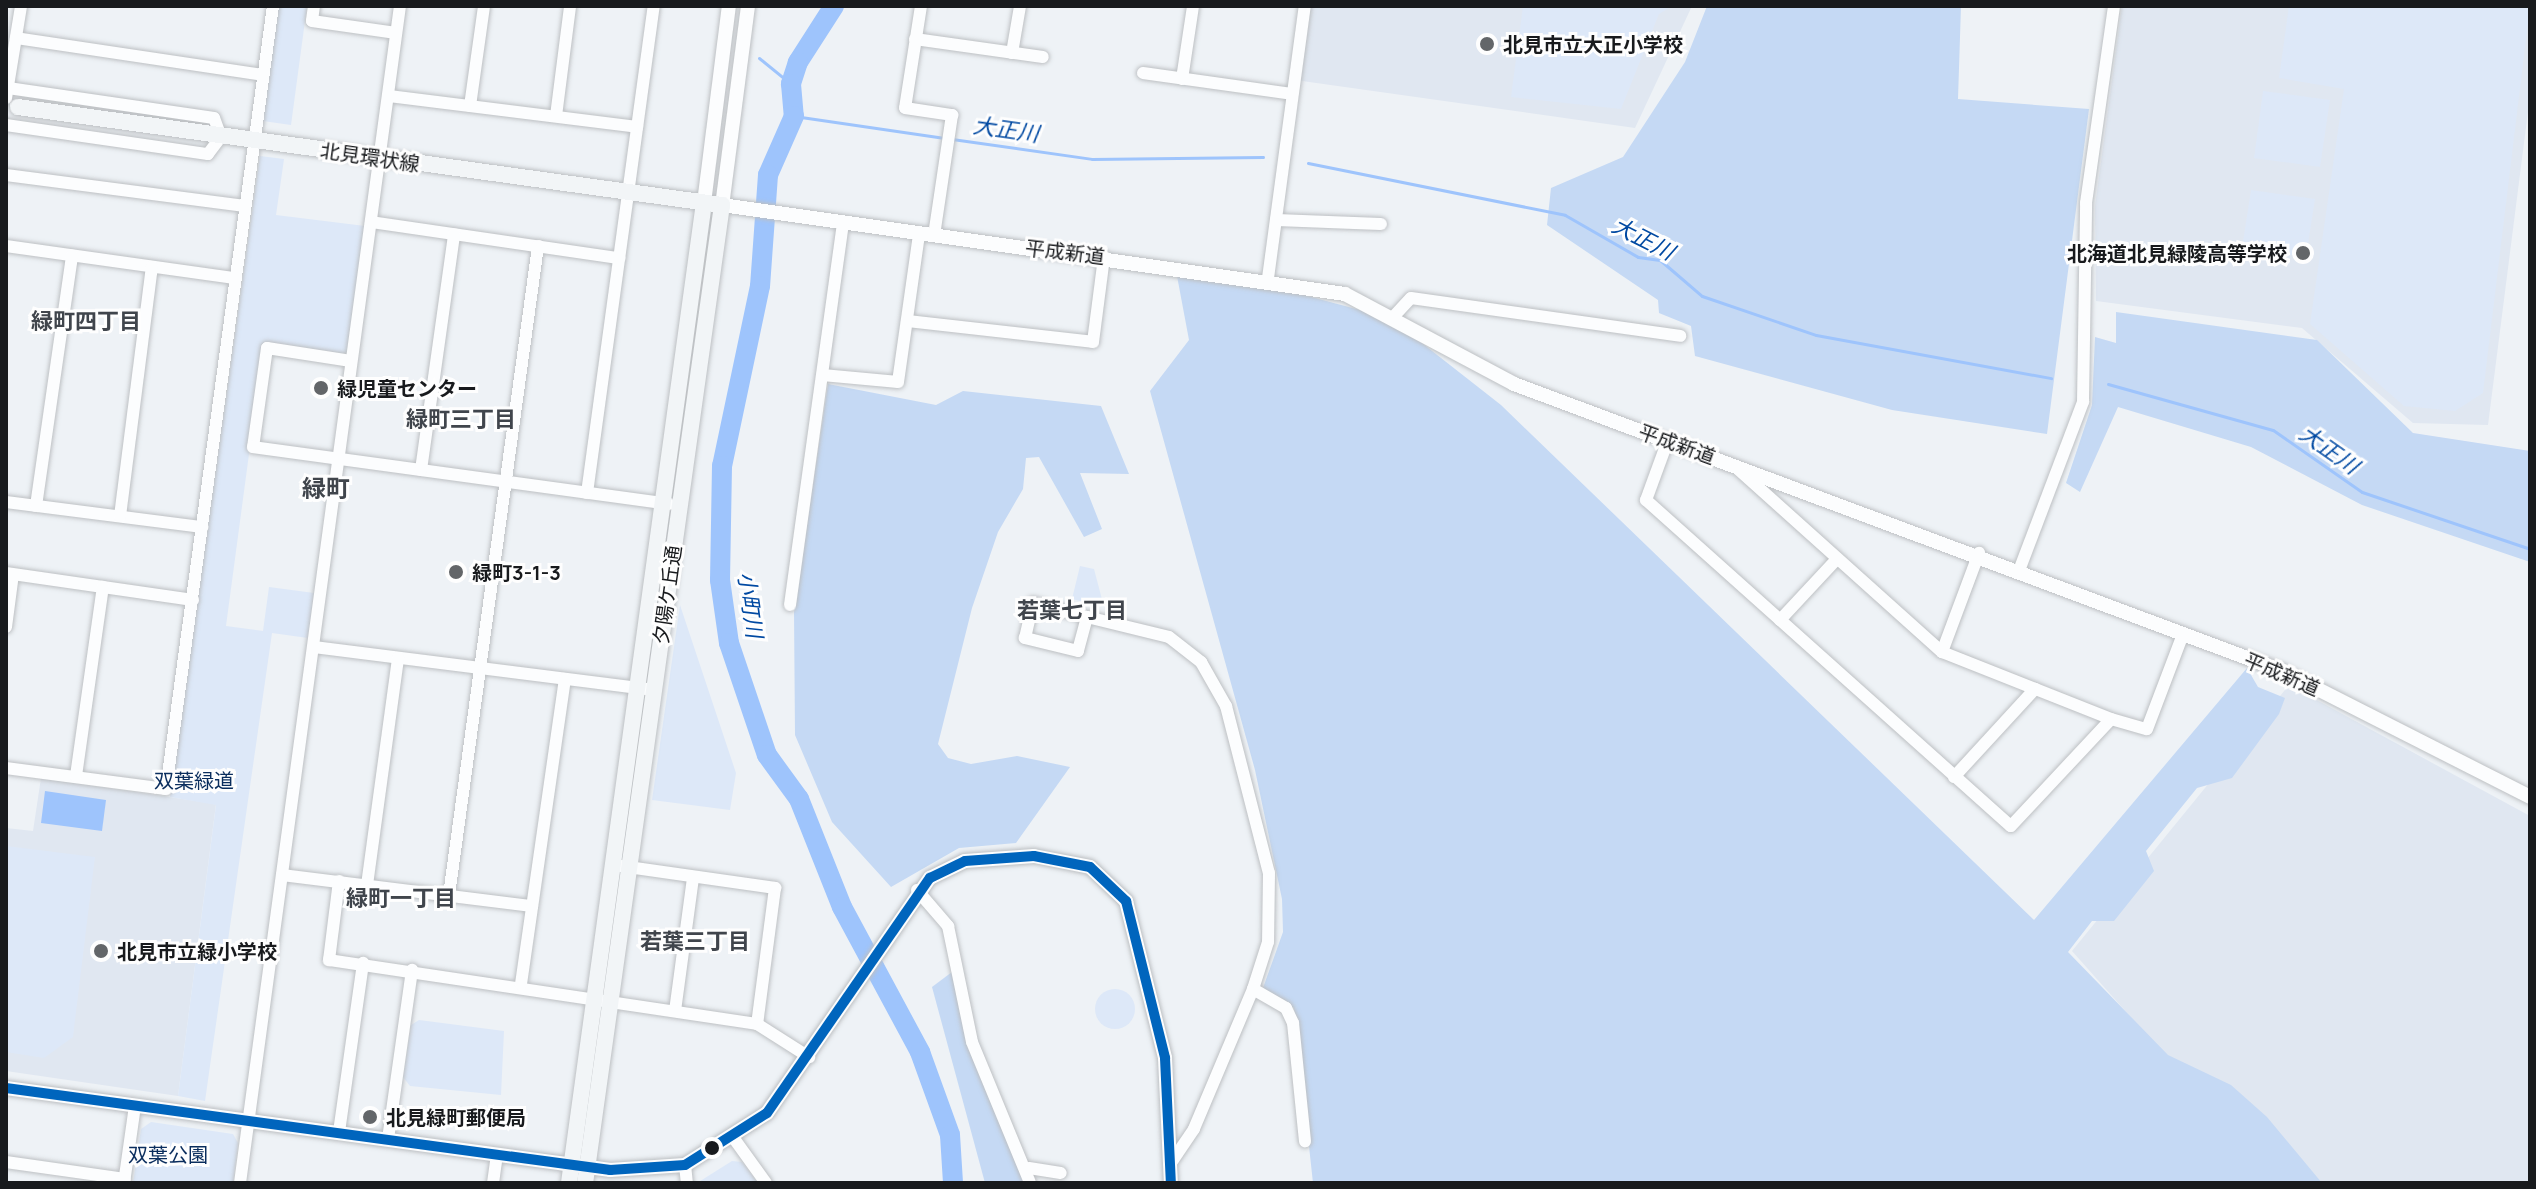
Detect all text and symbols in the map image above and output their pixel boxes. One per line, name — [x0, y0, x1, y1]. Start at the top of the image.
place label: 北見市立大正小学校 — [1503, 32, 1683, 56]
marker: 北見市立大正小学校 — [1478, 35, 1496, 53]
water label: 大正川 — [971, 112, 1041, 148]
street label: 北見環状線 — [319, 138, 421, 176]
water label: 大正川 — [1608, 212, 1678, 266]
street label: 平成新道 — [1024, 235, 1106, 269]
place label: 北海道北見緑陵高等学校 — [2067, 241, 2287, 265]
marker: 北海道北見緑陵高等学校 — [2294, 244, 2312, 262]
district label: 緑町四丁目 — [31, 309, 141, 335]
place label: 緑児童センター — [337, 376, 477, 400]
marker: 緑児童センター — [312, 379, 330, 397]
district label: 緑町三丁目 — [406, 407, 516, 433]
street label: 平成新道 — [1635, 419, 1719, 469]
water label: 大正川 — [2294, 420, 2364, 480]
district label: 緑町 — [302, 474, 350, 502]
street label: 夕陽ケ丘通 — [648, 544, 686, 646]
place label: 緑町3-1-3 — [472, 560, 561, 584]
marker: 緑町3-1-3 — [447, 563, 465, 581]
water label: 小町川 — [732, 570, 768, 640]
district label: 若葉七丁目 — [1017, 598, 1127, 624]
street label: 平成新道 — [2240, 647, 2324, 701]
park label: 双葉緑道 — [154, 768, 234, 792]
district label: 緑町一丁目 — [346, 886, 456, 912]
district label: 若葉三丁目 — [640, 929, 750, 955]
place label: 北見市立緑小学校 — [117, 939, 277, 963]
marker: 北見市立緑小学校 — [92, 942, 110, 960]
place label: 北見緑町郵便局 — [386, 1105, 526, 1129]
marker: 北見緑町郵便局 — [361, 1108, 379, 1126]
unlabelled marker — [704, 1140, 720, 1156]
park label: 双葉公園 — [128, 1142, 208, 1166]

